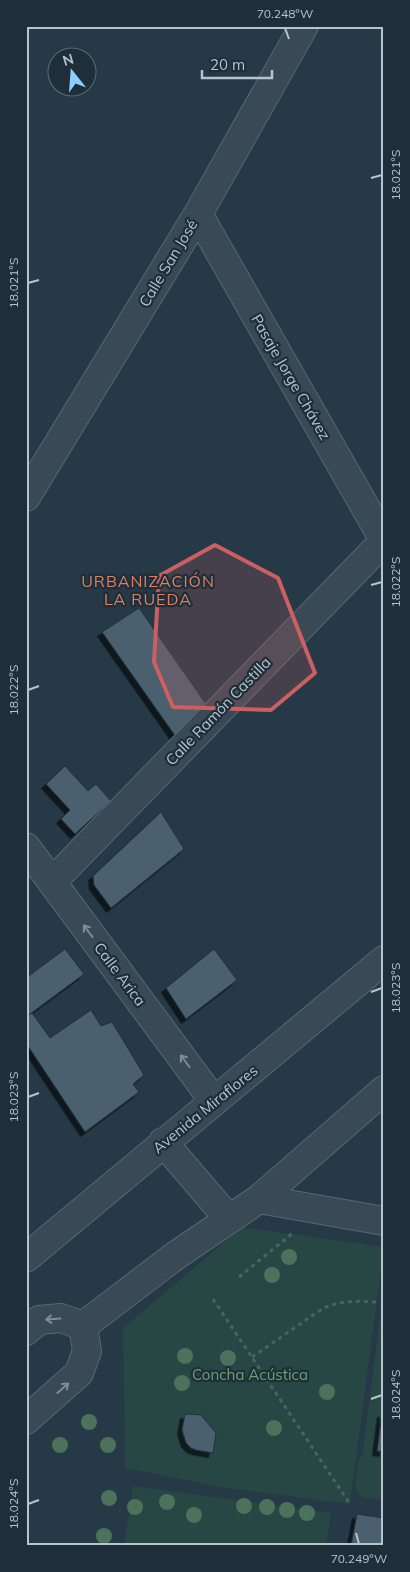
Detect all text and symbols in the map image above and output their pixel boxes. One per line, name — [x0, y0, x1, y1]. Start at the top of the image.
text: 70.248°W — [257, 6, 313, 21]
north arrow — [48, 48, 98, 98]
scale bar — [202, 48, 272, 80]
text: N — [61, 49, 76, 70]
text: 20 m — [210, 55, 245, 74]
text: 18.021°S — [388, 150, 403, 200]
street label: Calle San José — [135, 216, 201, 310]
text: 18.021°S — [6, 258, 21, 308]
street label: Pasaje Jorge Chávez — [247, 311, 335, 444]
text: 18.022°S — [388, 557, 403, 607]
district label: URBANIZACIÓN LA RUEDA — [81, 571, 215, 609]
street label: Calle Ramón Castilla — [161, 653, 275, 769]
text: 18.022°S — [6, 665, 21, 715]
one-way arrow — [83, 924, 93, 938]
street label: Calle Arica — [90, 938, 150, 1010]
text: 18.023°S — [388, 963, 403, 1013]
one-way arrow — [180, 1054, 190, 1068]
street label: Avenida Miraflores — [149, 1061, 261, 1157]
text: 18.023°S — [6, 1072, 21, 1122]
one-way arrow — [46, 1314, 62, 1323]
park label: Concha Acústica — [192, 1365, 308, 1384]
text: 18.024°S — [388, 1370, 403, 1420]
one-way arrow — [56, 1383, 69, 1394]
text: 18.024°S — [6, 1479, 21, 1529]
text: 70.249°W — [331, 1551, 387, 1566]

